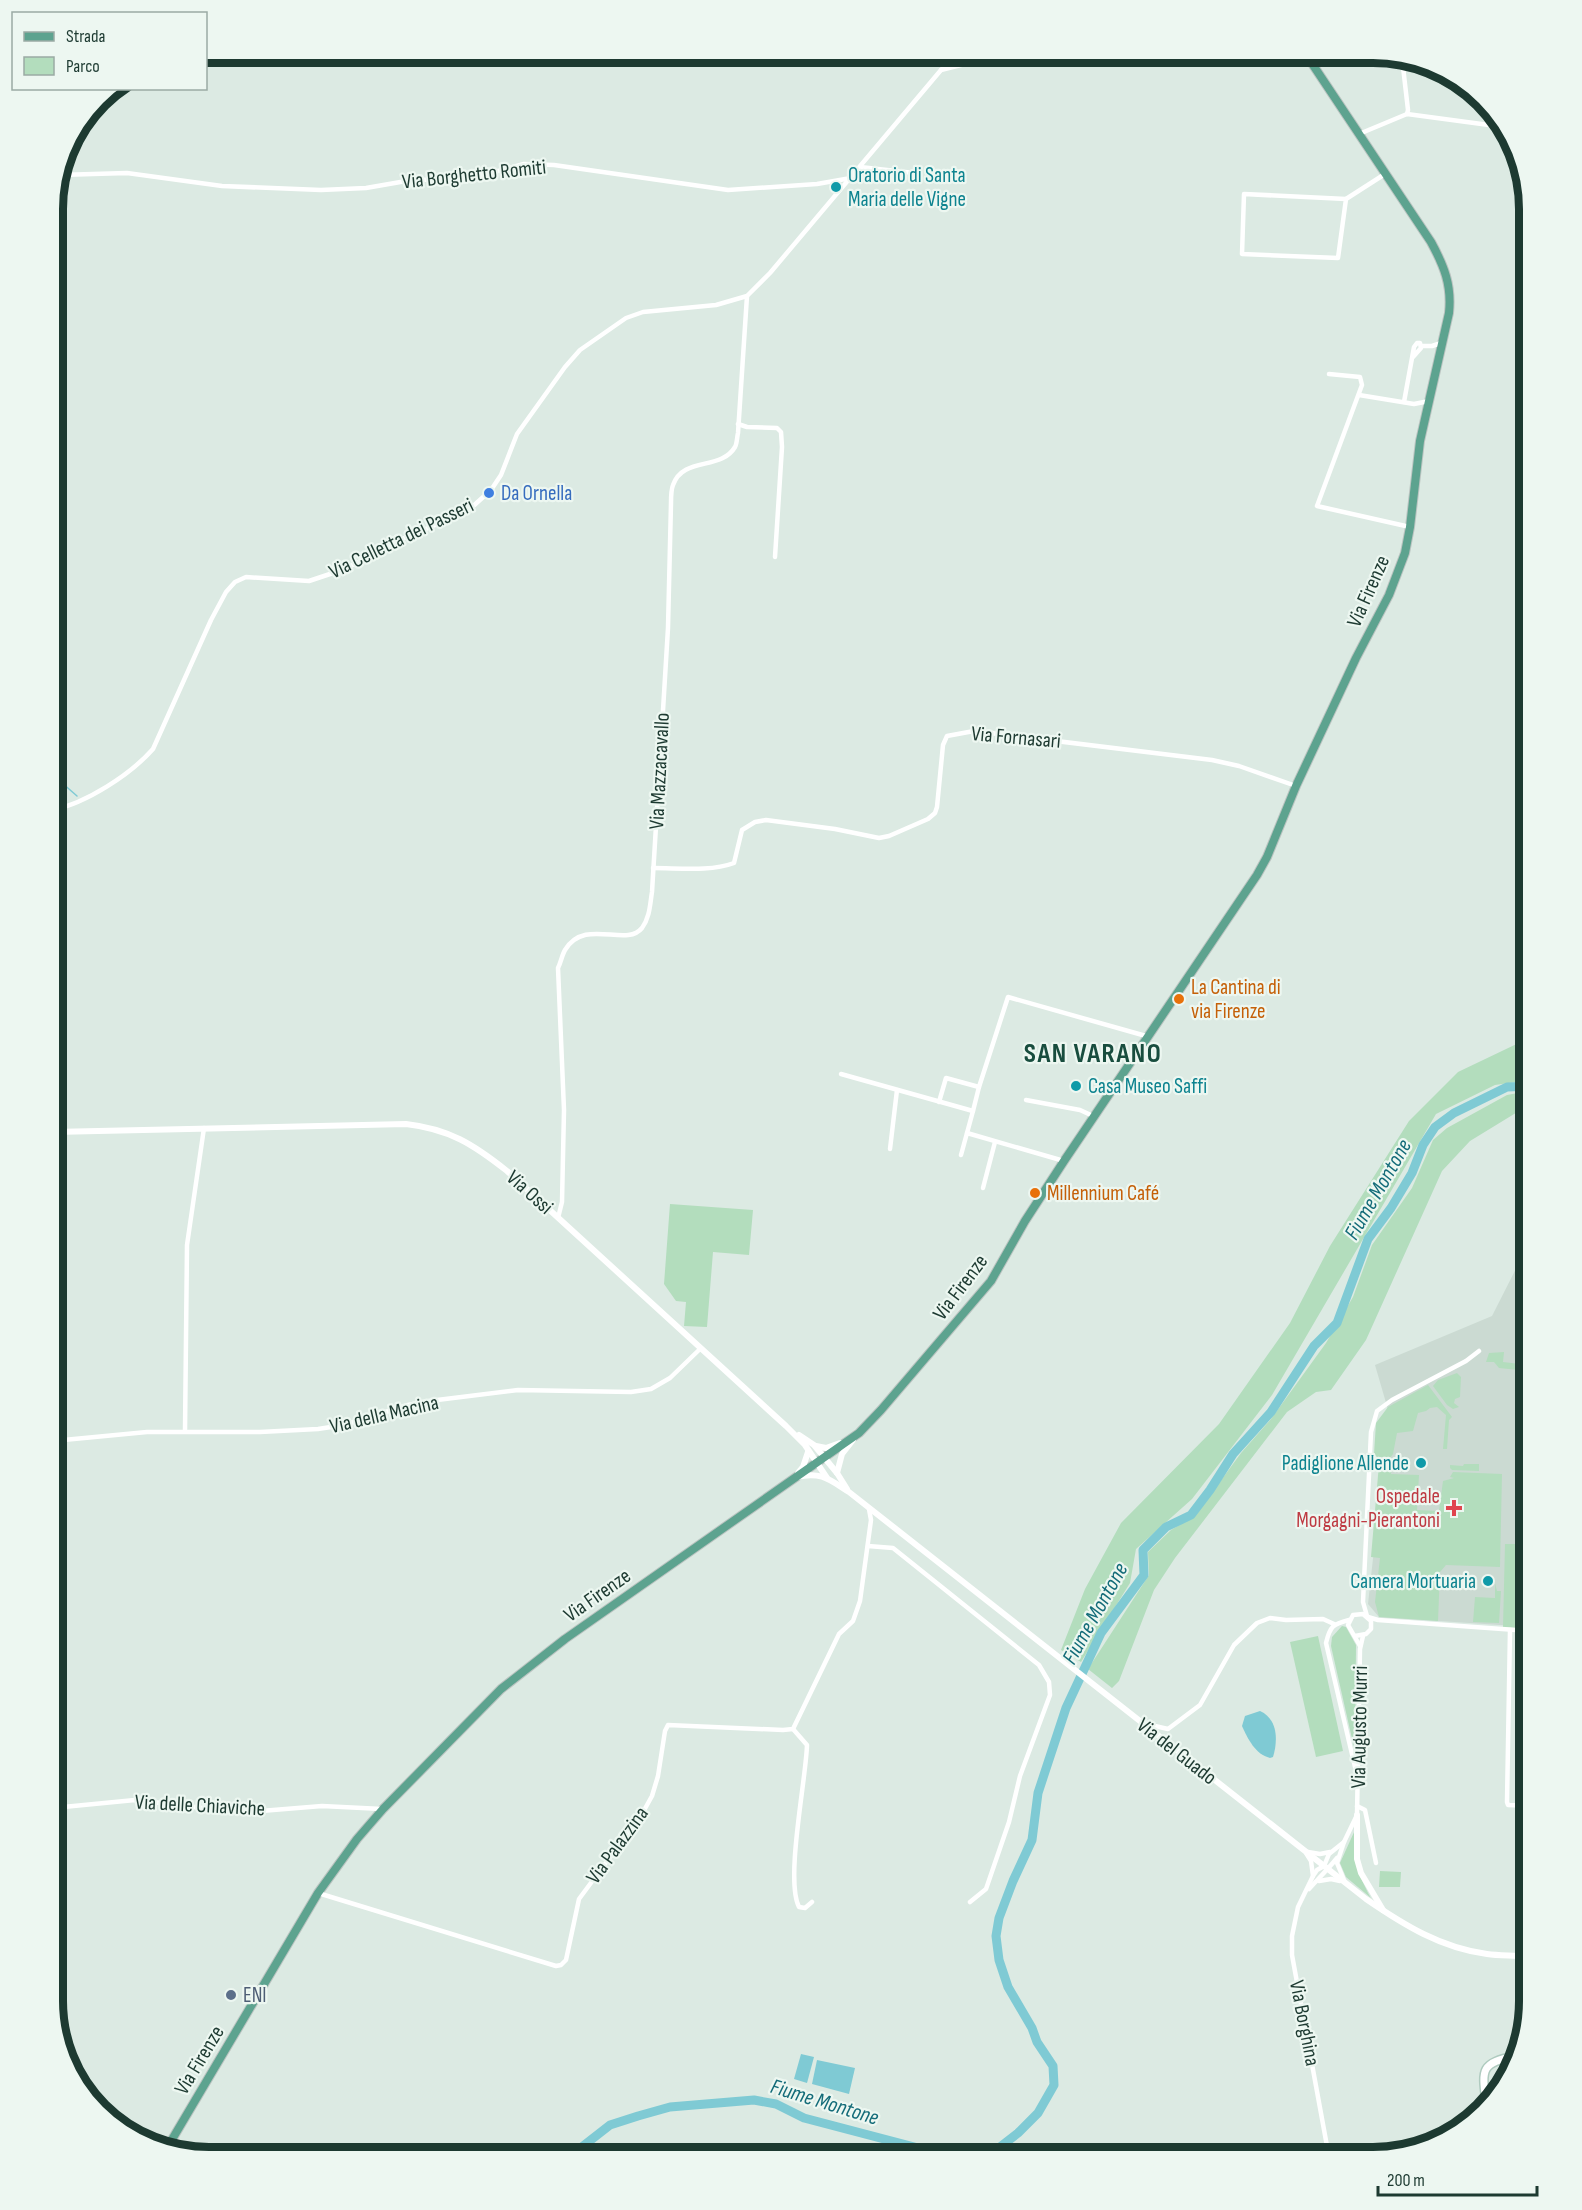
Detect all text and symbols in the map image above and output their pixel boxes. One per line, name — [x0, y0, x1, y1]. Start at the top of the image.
legend — [12, 12, 207, 90]
text: Strada — [66, 26, 106, 47]
text: Parco — [66, 56, 100, 77]
street label: Via Borghetto Romiti — [401, 155, 547, 194]
place label: Oratorio di Santa Maria delle Vigne — [848, 163, 966, 212]
marker: Oratorio di Santa Maria delle Vigne — [829, 180, 843, 194]
place label: Da Ornella — [501, 481, 572, 506]
marker: Da Ornella — [482, 486, 496, 500]
street label: Via Celletta dei Passeri — [325, 493, 478, 584]
street label: Via Firenze — [1342, 552, 1395, 631]
street label: Via Mazzacavallo — [644, 712, 675, 830]
street label: Via Fornasari — [970, 721, 1062, 754]
place label: La Cantina di via Firenze — [1191, 975, 1281, 1024]
marker: La Cantina di via Firenze — [1172, 992, 1186, 1006]
district label: SAN VARANO — [1024, 1038, 1162, 1070]
place label: Casa Museo Saffi — [1088, 1074, 1207, 1099]
marker: Casa Museo Saffi — [1069, 1079, 1083, 1093]
water label: Fiume Montone — [1339, 1134, 1418, 1245]
street label: Via Ossi — [501, 1165, 558, 1220]
place label: Millennium Café — [1047, 1181, 1159, 1206]
marker: Millennium Café — [1028, 1186, 1042, 1200]
street label: Via Firenze — [928, 1250, 993, 1325]
street label: Via della Macina — [327, 1390, 441, 1439]
place label: Padiglione Allende — [1282, 1451, 1409, 1476]
marker: Padiglione Allende — [1414, 1456, 1428, 1470]
place label: Ospedale Morgagni-Pierantoni — [1296, 1484, 1440, 1533]
marker: Ospedale Morgagni-Pierantoni — [1445, 1499, 1463, 1517]
water label: Fiume Montone — [1056, 1558, 1134, 1669]
street label: Via Firenze — [559, 1563, 635, 1627]
place label: Camera Mortuaria — [1350, 1569, 1476, 1594]
marker: Camera Mortuaria — [1481, 1574, 1495, 1588]
street label: Via Augusto Murri — [1346, 1665, 1373, 1789]
street label: Via del Guado — [1132, 1713, 1221, 1790]
street label: Via delle Chiaviche — [134, 1790, 266, 1821]
street label: Via Palazzina — [581, 1802, 654, 1889]
street label: Via Borghina — [1284, 1978, 1325, 2068]
place label: ENI — [243, 1983, 267, 2008]
marker: ENI — [224, 1988, 238, 2002]
street label: Via Firenze — [169, 2021, 230, 2099]
water label: Fiume Montone — [767, 2073, 882, 2132]
scale bar — [1378, 2159, 1537, 2197]
text: 200 m — [1387, 2170, 1425, 2191]

